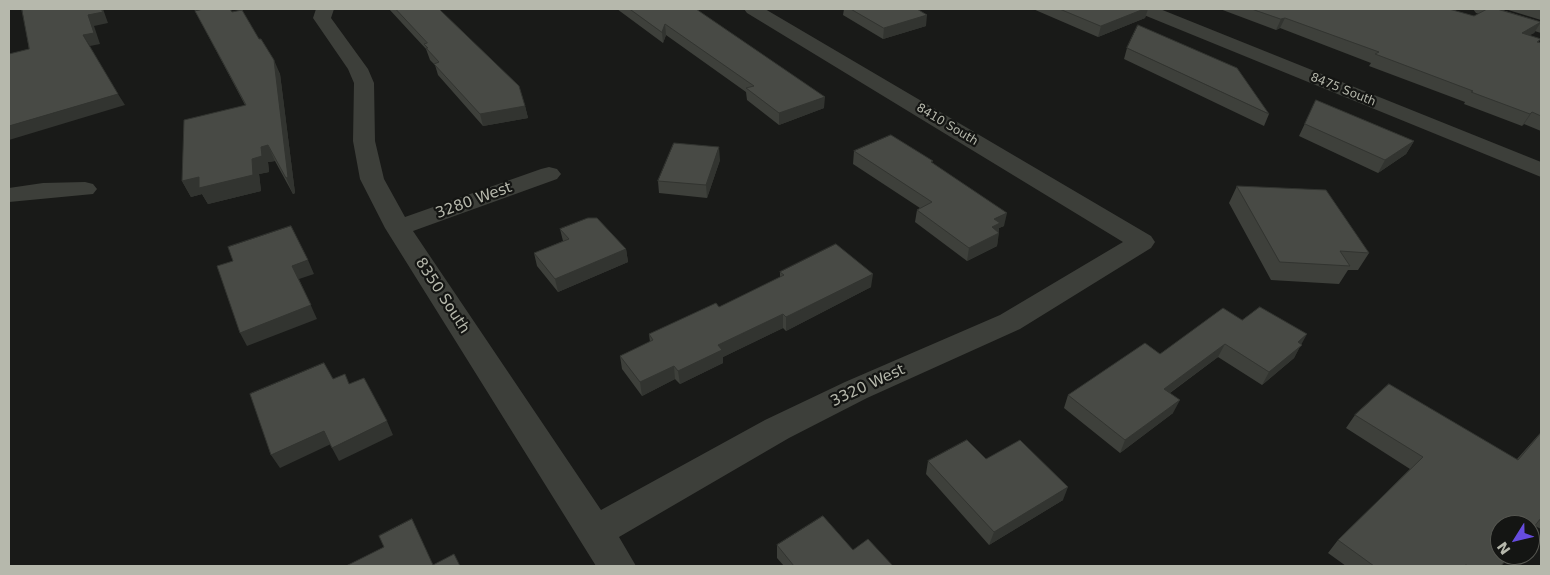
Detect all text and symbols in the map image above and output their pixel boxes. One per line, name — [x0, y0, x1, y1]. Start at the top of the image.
street label: 8475 South — [1308, 70, 1378, 110]
street label: 8410 South — [914, 101, 980, 149]
street label: 3280 West — [433, 179, 515, 223]
street label: 8350 South — [411, 255, 473, 337]
street label: 3320 West — [828, 361, 908, 411]
north arrow — [1490, 515, 1540, 565]
text: N — [1494, 539, 1514, 558]

